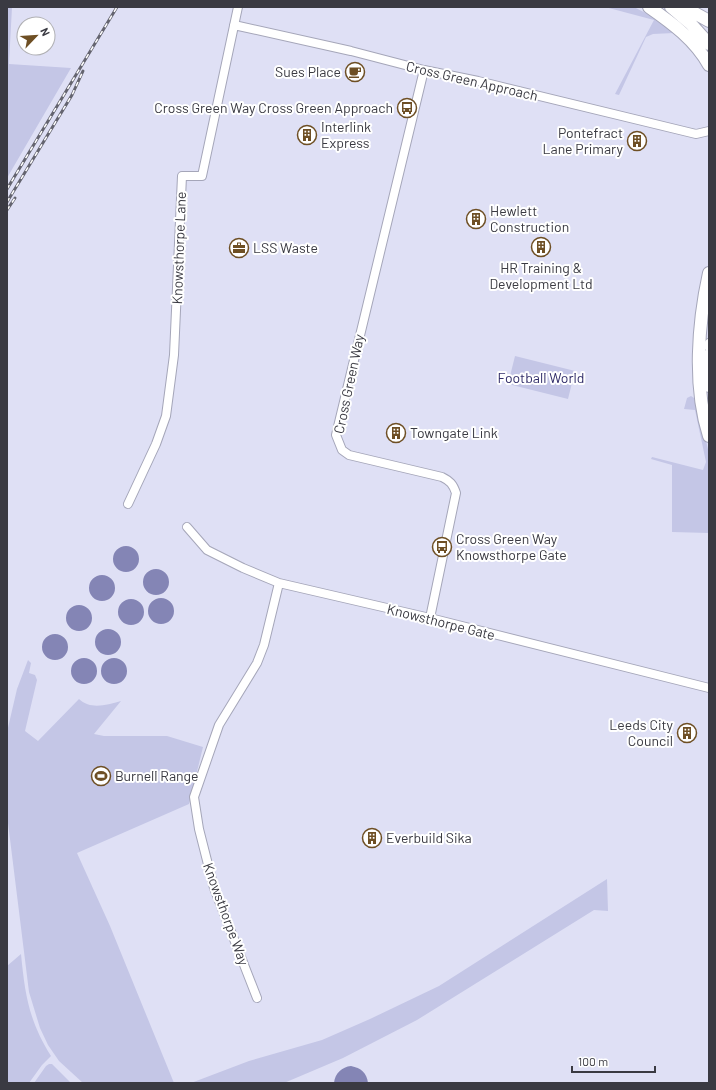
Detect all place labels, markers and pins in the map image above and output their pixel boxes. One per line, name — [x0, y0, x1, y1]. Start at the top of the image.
cafe icon: Sues Place — [344, 61, 366, 83]
place label: Sues Place — [275, 63, 341, 80]
bus stop icon: Cross Green Way Cross Green Approach — [396, 97, 418, 119]
place label: Cross Green Way Cross Green Approach — [154, 99, 393, 116]
place label: Interlink Express — [321, 118, 371, 151]
building icon: Interlink Express — [296, 124, 318, 146]
place label: Pontefract Lane Primary — [543, 124, 624, 157]
building icon: Pontefract Lane Primary — [626, 130, 648, 152]
place label: Hewlett Construction — [490, 202, 569, 235]
building icon: Hewlett Construction — [465, 208, 487, 230]
building icon: HR Training & Development Ltd — [530, 236, 552, 258]
office icon: LSS Waste — [228, 237, 250, 259]
place label: LSS Waste — [253, 239, 318, 256]
place label: HR Training & Development Ltd — [489, 259, 593, 292]
building icon: Towngate Link — [385, 422, 407, 444]
place label: Towngate Link — [410, 424, 498, 441]
place label: Cross Green Way Knowsthorpe Gate — [456, 530, 567, 563]
bus stop icon: Cross Green Way Knowsthorpe Gate — [431, 536, 453, 558]
place label: Leeds City Council — [609, 716, 674, 749]
building icon: Leeds City Council — [676, 722, 698, 744]
sports icon: Burnell Range — [90, 765, 112, 787]
place label: Burnell Range — [115, 767, 199, 784]
building icon: Everbuild Sika — [361, 827, 383, 849]
place label: Everbuild Sika — [386, 829, 472, 846]

